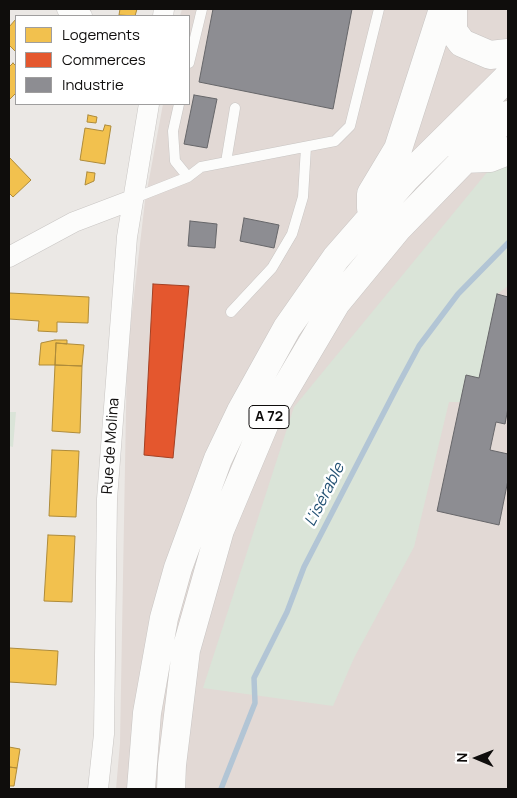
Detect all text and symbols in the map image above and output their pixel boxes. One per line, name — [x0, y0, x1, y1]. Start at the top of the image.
legend — [15, 15, 190, 105]
text: Logements — [62, 24, 140, 45]
text: Commerces — [62, 49, 146, 70]
text: Industrie — [62, 74, 124, 95]
street label: Rue de Molina — [99, 397, 123, 495]
road number: A 72 — [249, 406, 289, 428]
water label: L'isérable — [301, 460, 349, 530]
north arrow — [452, 733, 502, 783]
text: N — [452, 753, 471, 763]

